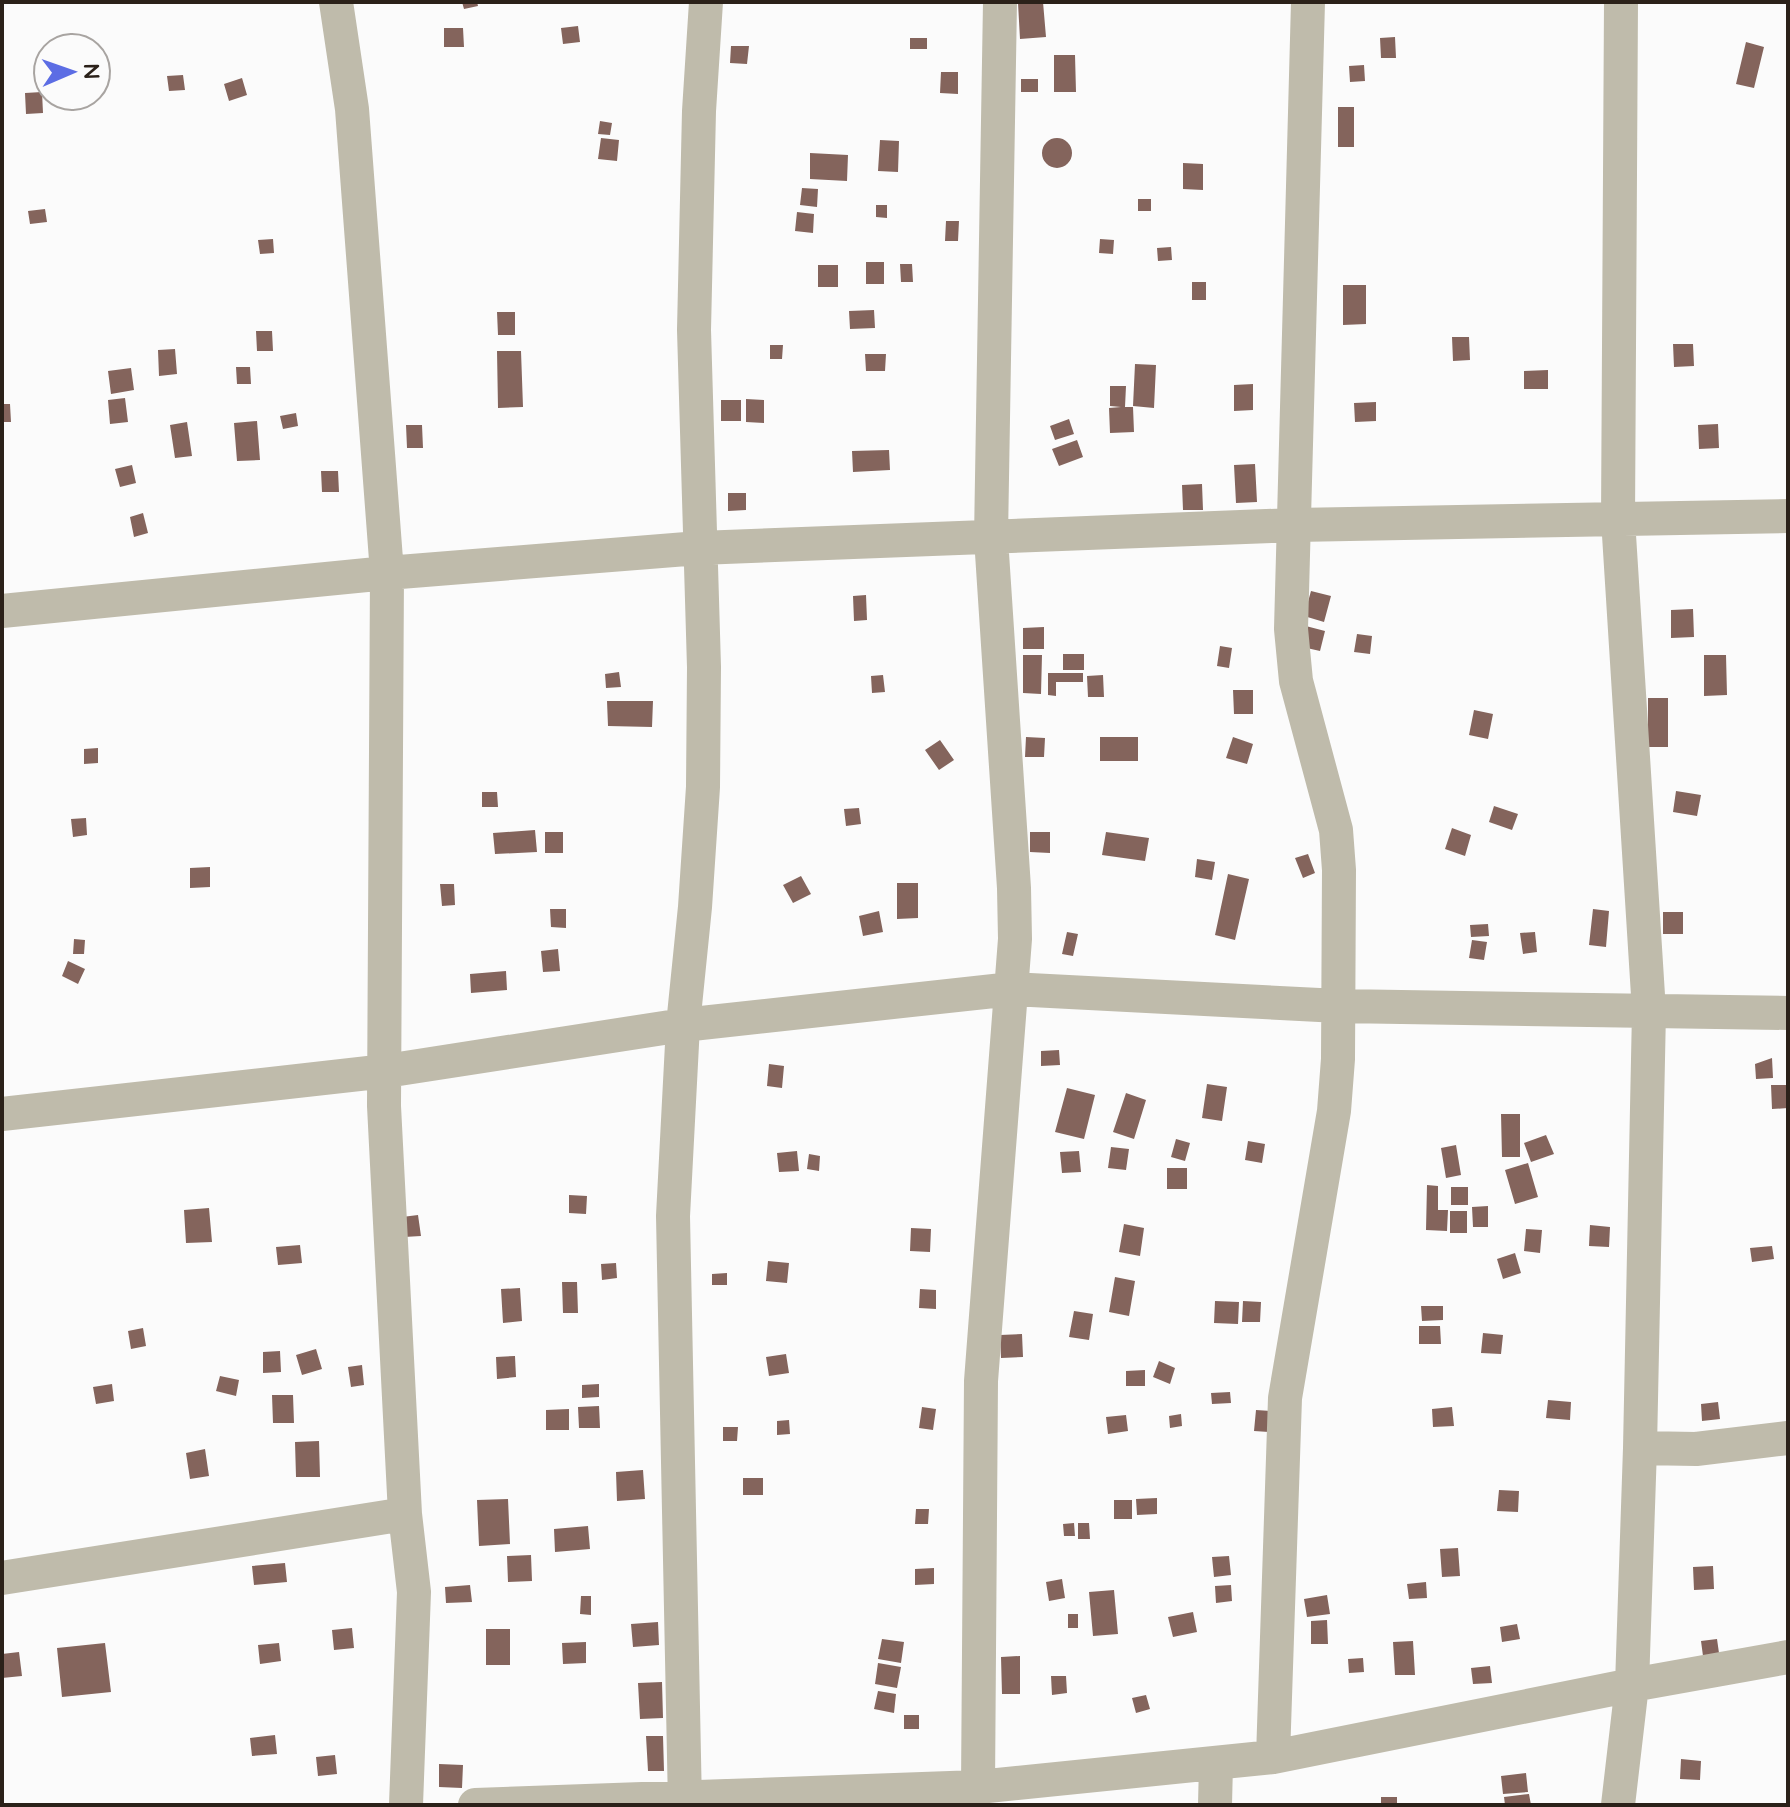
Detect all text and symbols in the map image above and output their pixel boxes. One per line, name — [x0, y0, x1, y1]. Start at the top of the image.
north arrow — [32, 32, 112, 112]
text: N — [78, 63, 106, 80]

